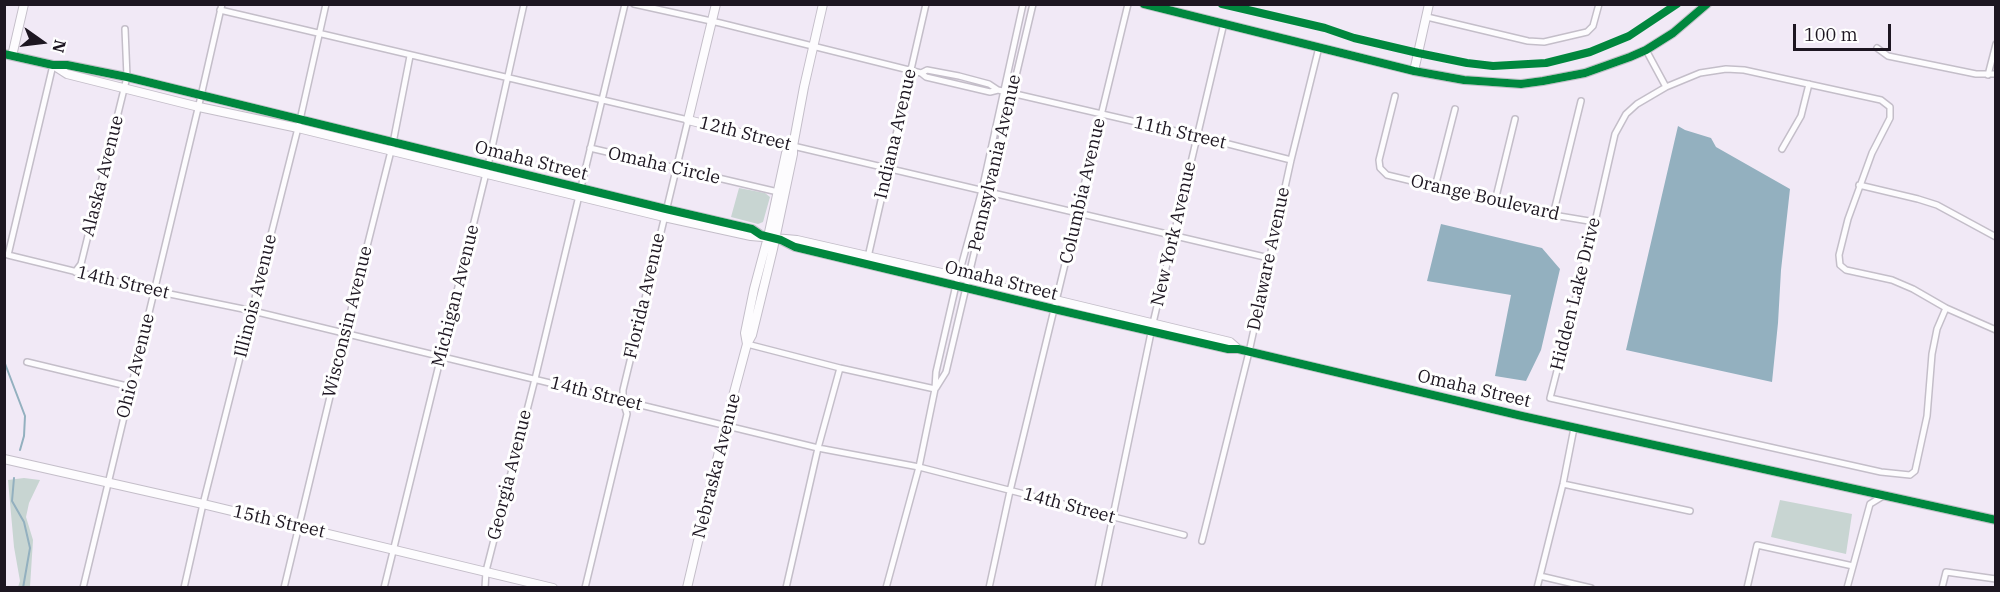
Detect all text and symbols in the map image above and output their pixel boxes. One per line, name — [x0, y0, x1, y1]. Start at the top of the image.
north arrow — [12, 12, 72, 72]
scale bar — [1796, 12, 1894, 50]
text: 100 m — [1804, 23, 1858, 46]
text: N — [48, 38, 71, 55]
street label: Indiana Avenue — [871, 67, 921, 201]
street label: Pennsylvania Avenue — [964, 72, 1026, 254]
street label: 12th Street — [697, 112, 793, 156]
street label: 11th Street — [1132, 112, 1228, 154]
street label: Alaska Avenue — [78, 113, 128, 239]
street label: Columbia Avenue — [1056, 116, 1110, 266]
street label: Omaha Street — [472, 137, 590, 185]
street label: Omaha Circle — [606, 143, 722, 189]
street label: New York Avenue — [1147, 159, 1201, 309]
street label: Orange Boulevard — [1408, 170, 1562, 226]
street label: Delaware Avenue — [1243, 185, 1295, 333]
street label: Hidden Lake Drive — [1547, 215, 1605, 373]
street label: Michigan Avenue — [428, 223, 484, 369]
street label: Florida Avenue — [620, 231, 670, 361]
street label: Illinois Avenue — [230, 232, 282, 360]
street label: Wisconsin Avenue — [319, 244, 377, 400]
street label: Omaha Street — [942, 257, 1060, 305]
street label: 14th Street — [75, 262, 171, 304]
street label: Ohio Avenue — [113, 311, 159, 421]
street label: Omaha Street — [1415, 365, 1533, 413]
street label: 14th Street — [548, 372, 644, 416]
street label: Nebraska Avenue — [689, 391, 745, 541]
street label: Georgia Avenue — [483, 408, 537, 542]
street label: 14th Street — [1021, 483, 1117, 529]
street label: 15th Street — [231, 501, 327, 543]

